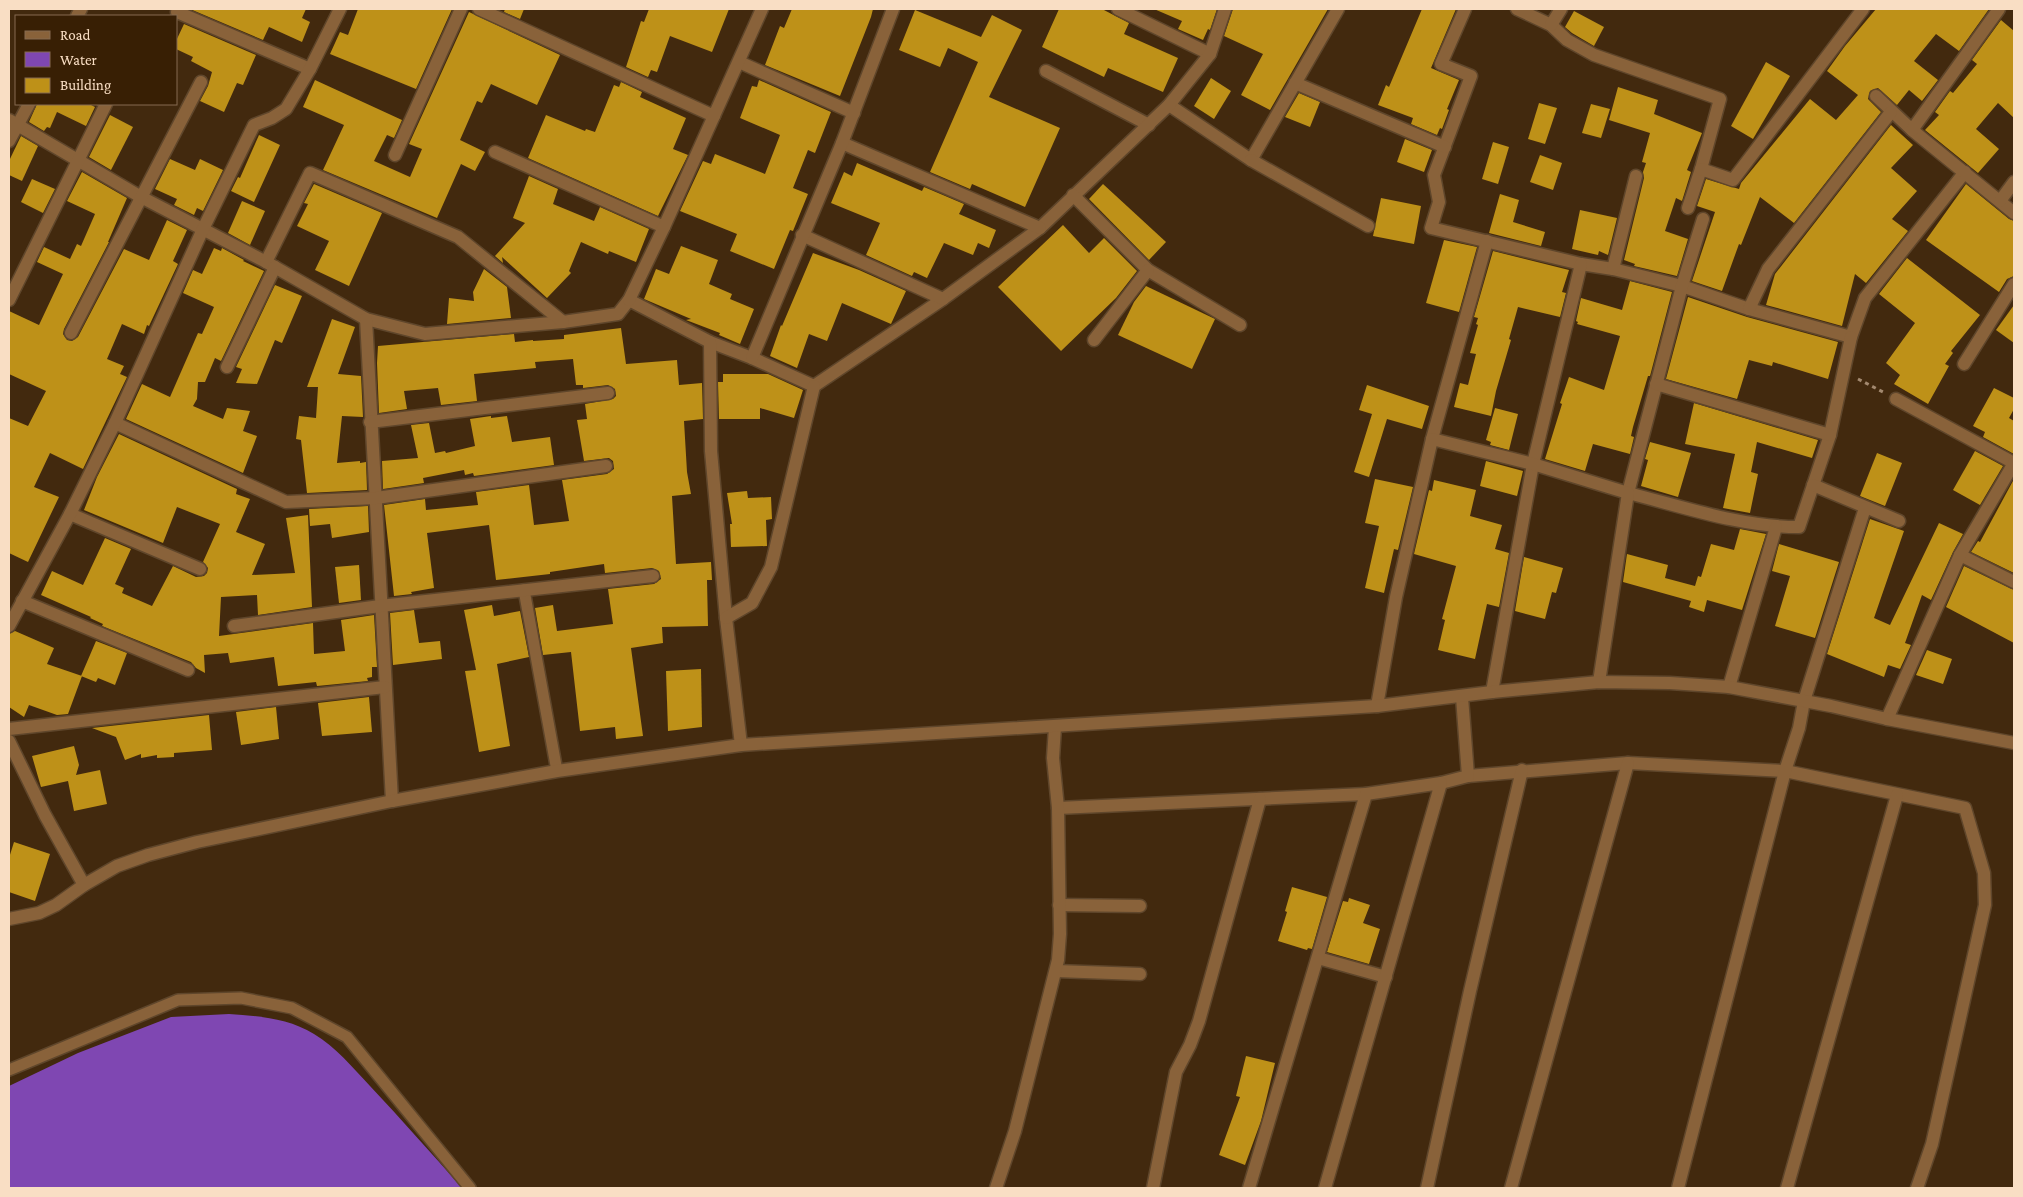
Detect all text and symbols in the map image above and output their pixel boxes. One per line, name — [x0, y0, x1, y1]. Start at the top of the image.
legend — [15, 15, 178, 105]
text: Road — [60, 27, 91, 43]
text: Water — [60, 52, 97, 68]
text: Building — [60, 77, 111, 94]

